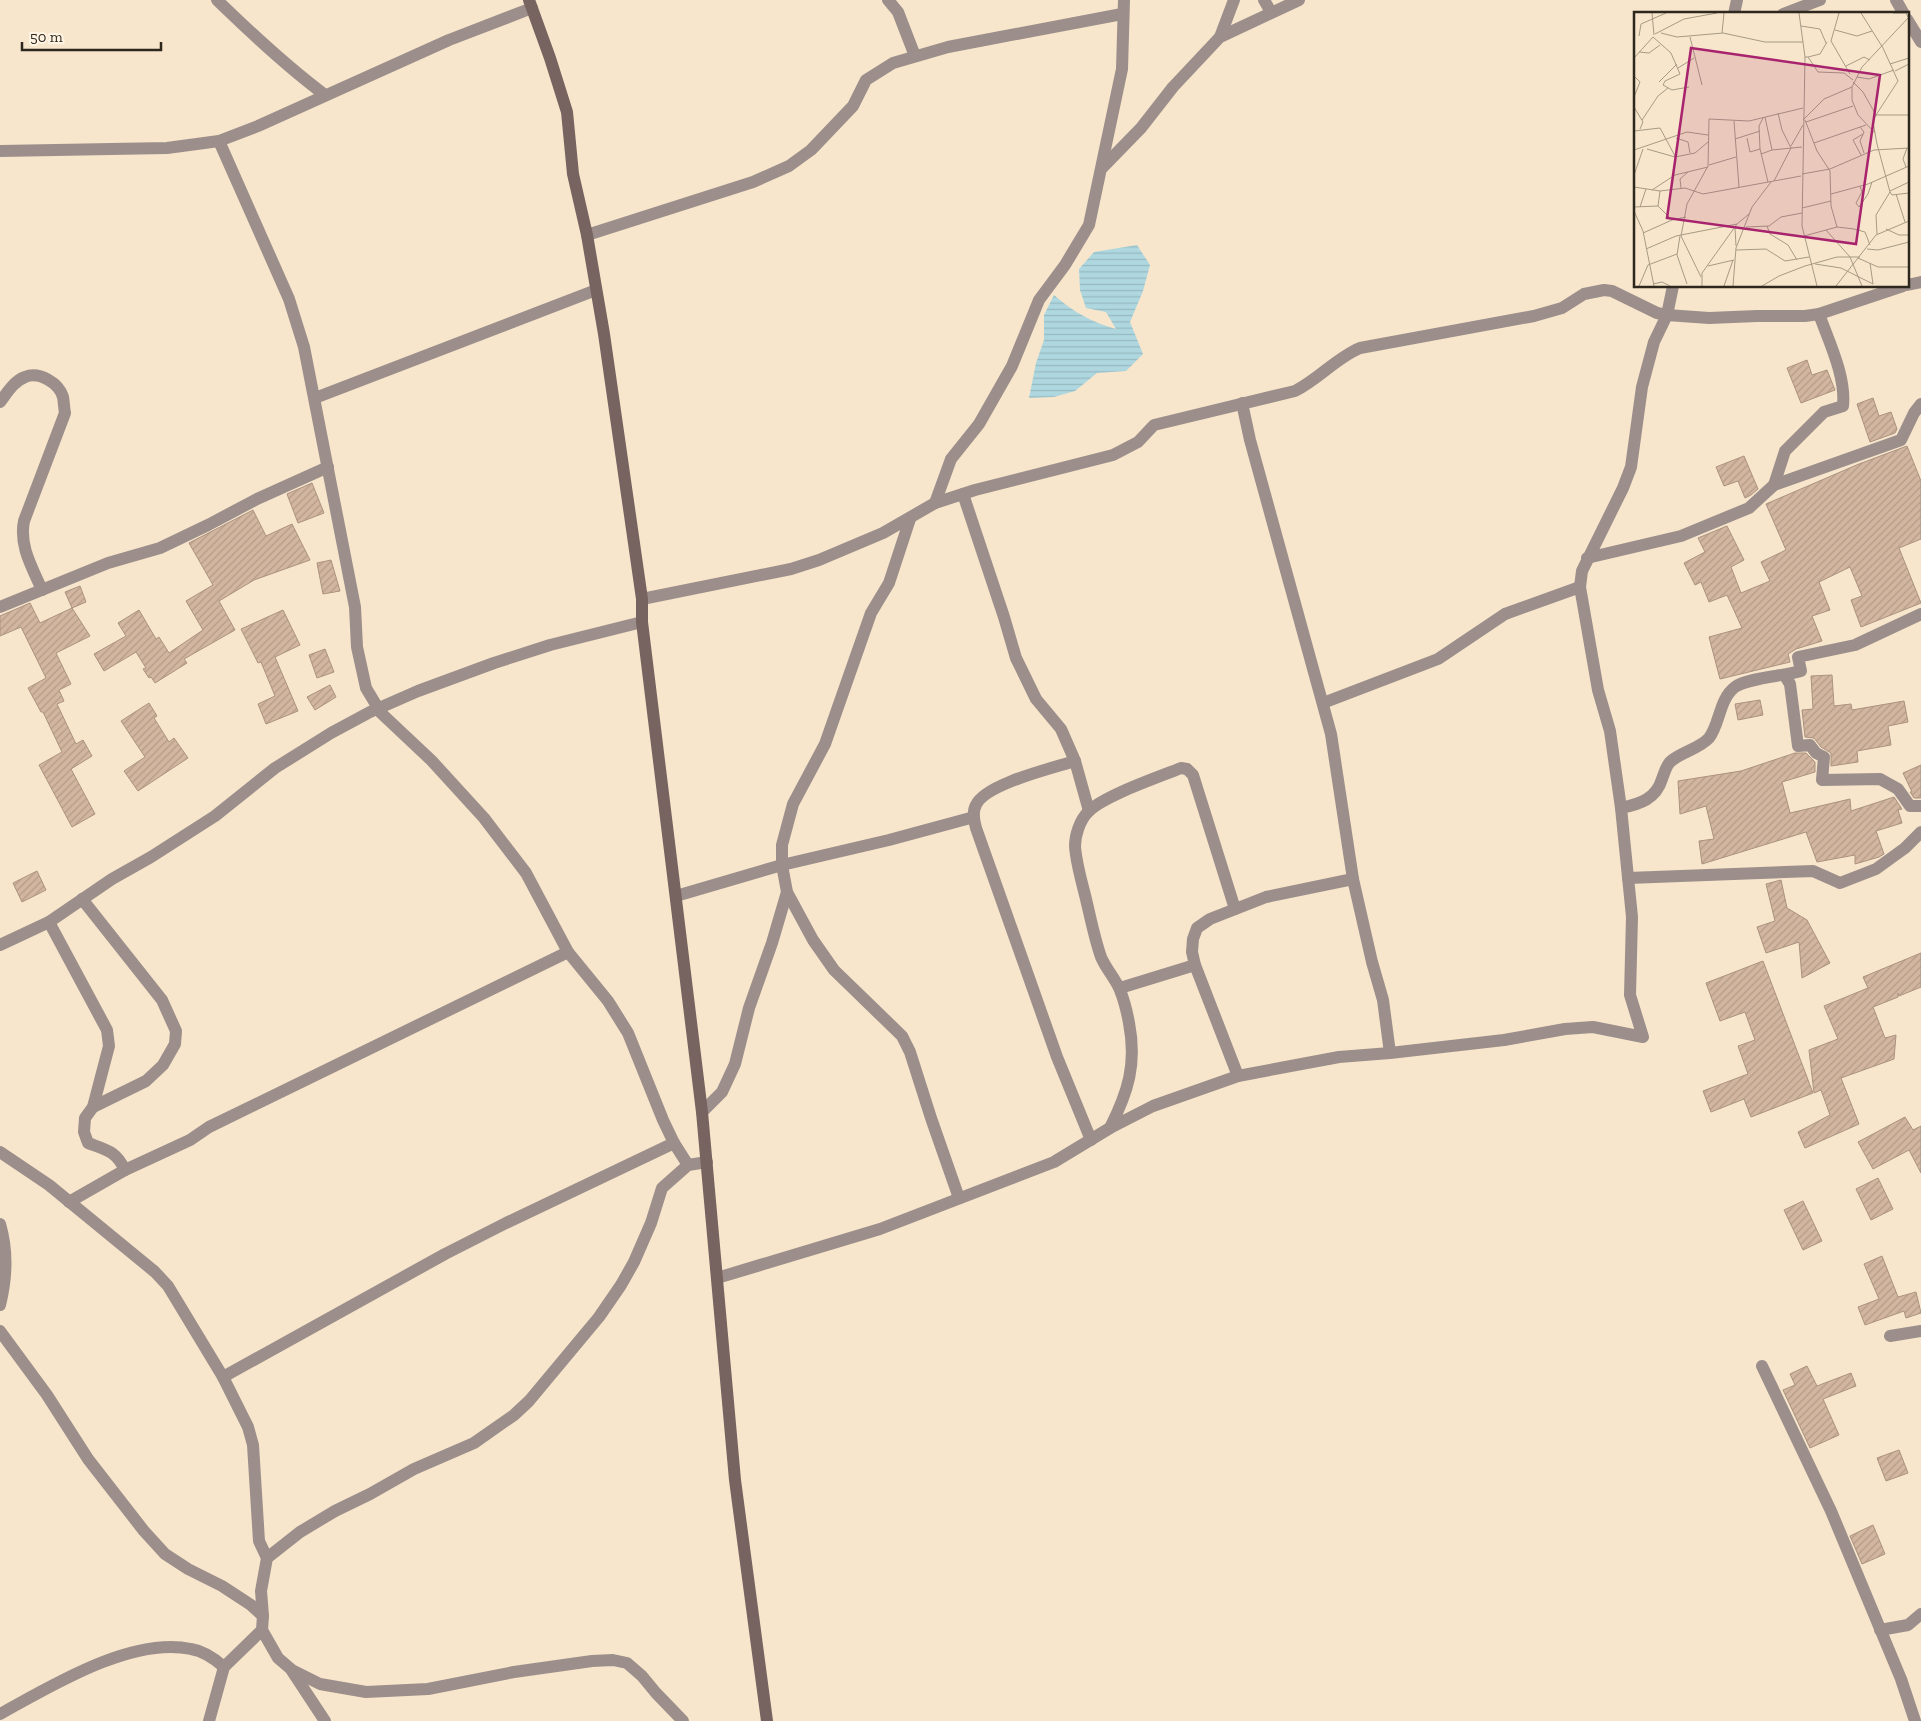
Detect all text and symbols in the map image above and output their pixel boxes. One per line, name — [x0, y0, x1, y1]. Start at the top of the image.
inset map — [1634, 12, 1908, 288]
scale bar — [22, 20, 161, 52]
text: 50 m — [30, 28, 63, 46]

